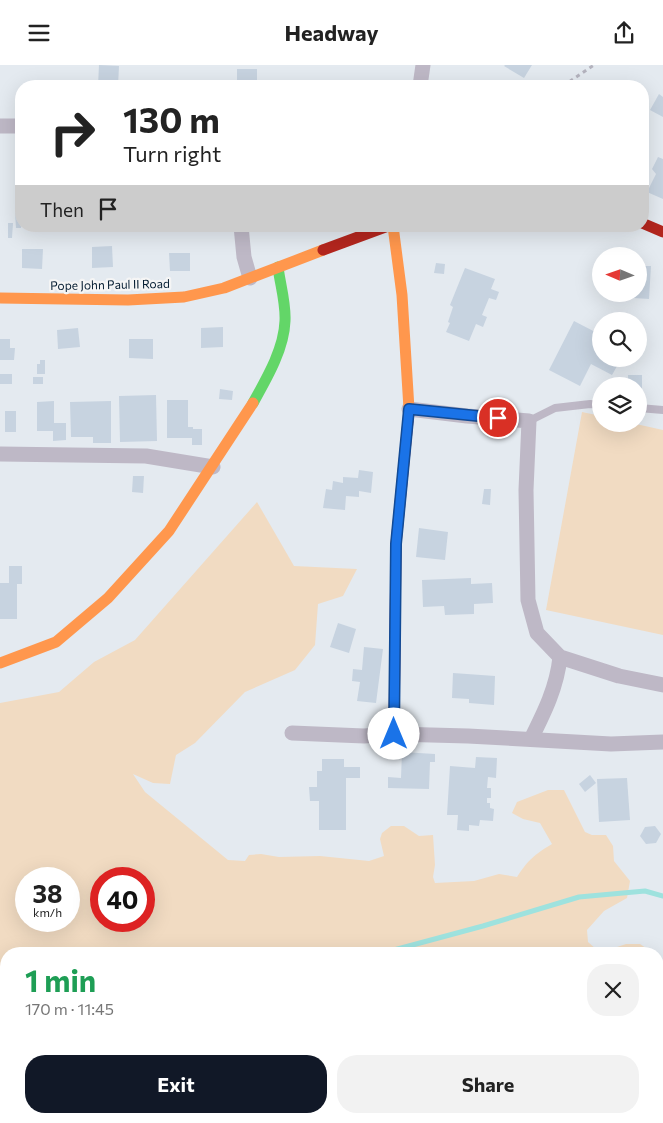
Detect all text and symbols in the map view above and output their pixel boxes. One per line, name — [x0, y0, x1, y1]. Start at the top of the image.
icon: menu — [25, 19, 53, 47]
text: Headway — [285, 19, 378, 46]
icon: share — [610, 19, 638, 47]
text: 130 m — [123, 97, 220, 140]
icon: right — [40, 100, 105, 165]
text: Turn right — [123, 140, 221, 167]
icon: arrive — [94, 195, 122, 223]
text: Then — [40, 198, 84, 221]
north arrow — [592, 247, 648, 303]
map controls — [592, 247, 647, 432]
street label: Pope John Paul II Road — [50, 276, 170, 293]
button: search — [592, 312, 647, 367]
button: layers — [592, 377, 647, 432]
pin — [477, 397, 519, 439]
icon: arrive — [484, 404, 512, 432]
position arrow — [367, 707, 419, 759]
speed limit sign: 40 — [90, 867, 155, 932]
text: 38 — [32, 878, 63, 908]
text: km/h — [33, 905, 62, 919]
text: 1 min — [25, 961, 96, 998]
button: close — [587, 964, 639, 1016]
text: 170 m · 11:45 — [25, 999, 114, 1018]
button: Exit — [25, 1055, 327, 1113]
button: Share — [337, 1055, 639, 1113]

